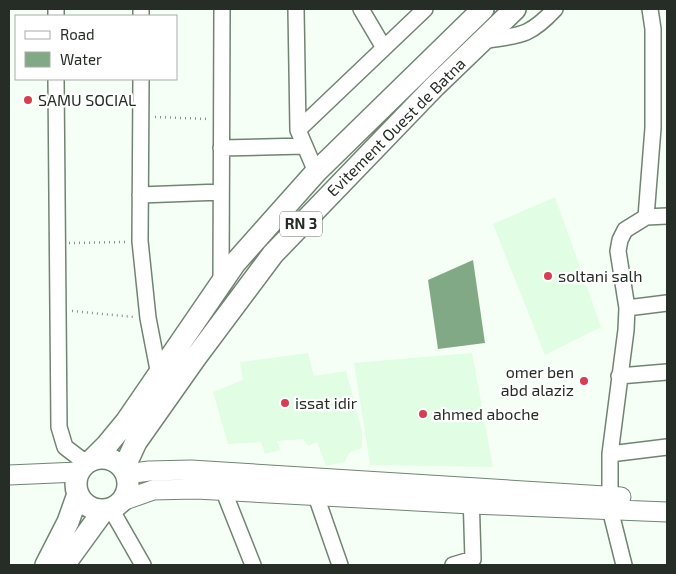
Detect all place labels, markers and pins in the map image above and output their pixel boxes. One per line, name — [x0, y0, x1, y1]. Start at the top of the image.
place label: SAMU SOCIAL — [38, 90, 136, 109]
marker: SAMU SOCIAL — [22, 94, 34, 106]
place label: soltani salh — [558, 266, 643, 285]
marker: soltani salh — [542, 270, 554, 282]
place label: omer ben abd alaziz — [501, 362, 574, 399]
marker: omer ben abd alaziz — [578, 375, 590, 387]
place label: issat idir — [295, 393, 358, 412]
marker: issat idir — [279, 397, 291, 409]
place label: ahmed aboche — [433, 404, 539, 423]
marker: ahmed aboche — [417, 408, 429, 420]

